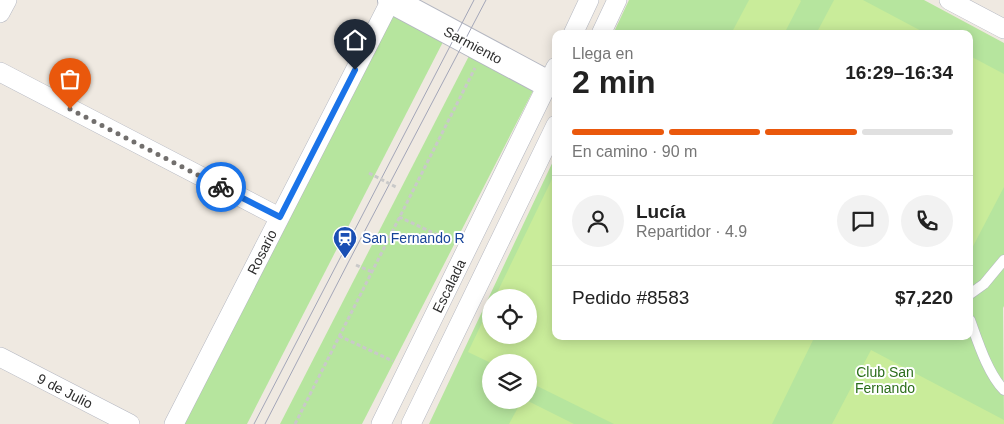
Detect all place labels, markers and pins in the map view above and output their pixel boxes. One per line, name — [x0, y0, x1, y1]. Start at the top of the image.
pin — [334, 19, 376, 70]
pin — [49, 58, 91, 109]
station icon: San Fernando R — [332, 225, 358, 259]
place label: San Fernando R — [362, 230, 465, 246]

